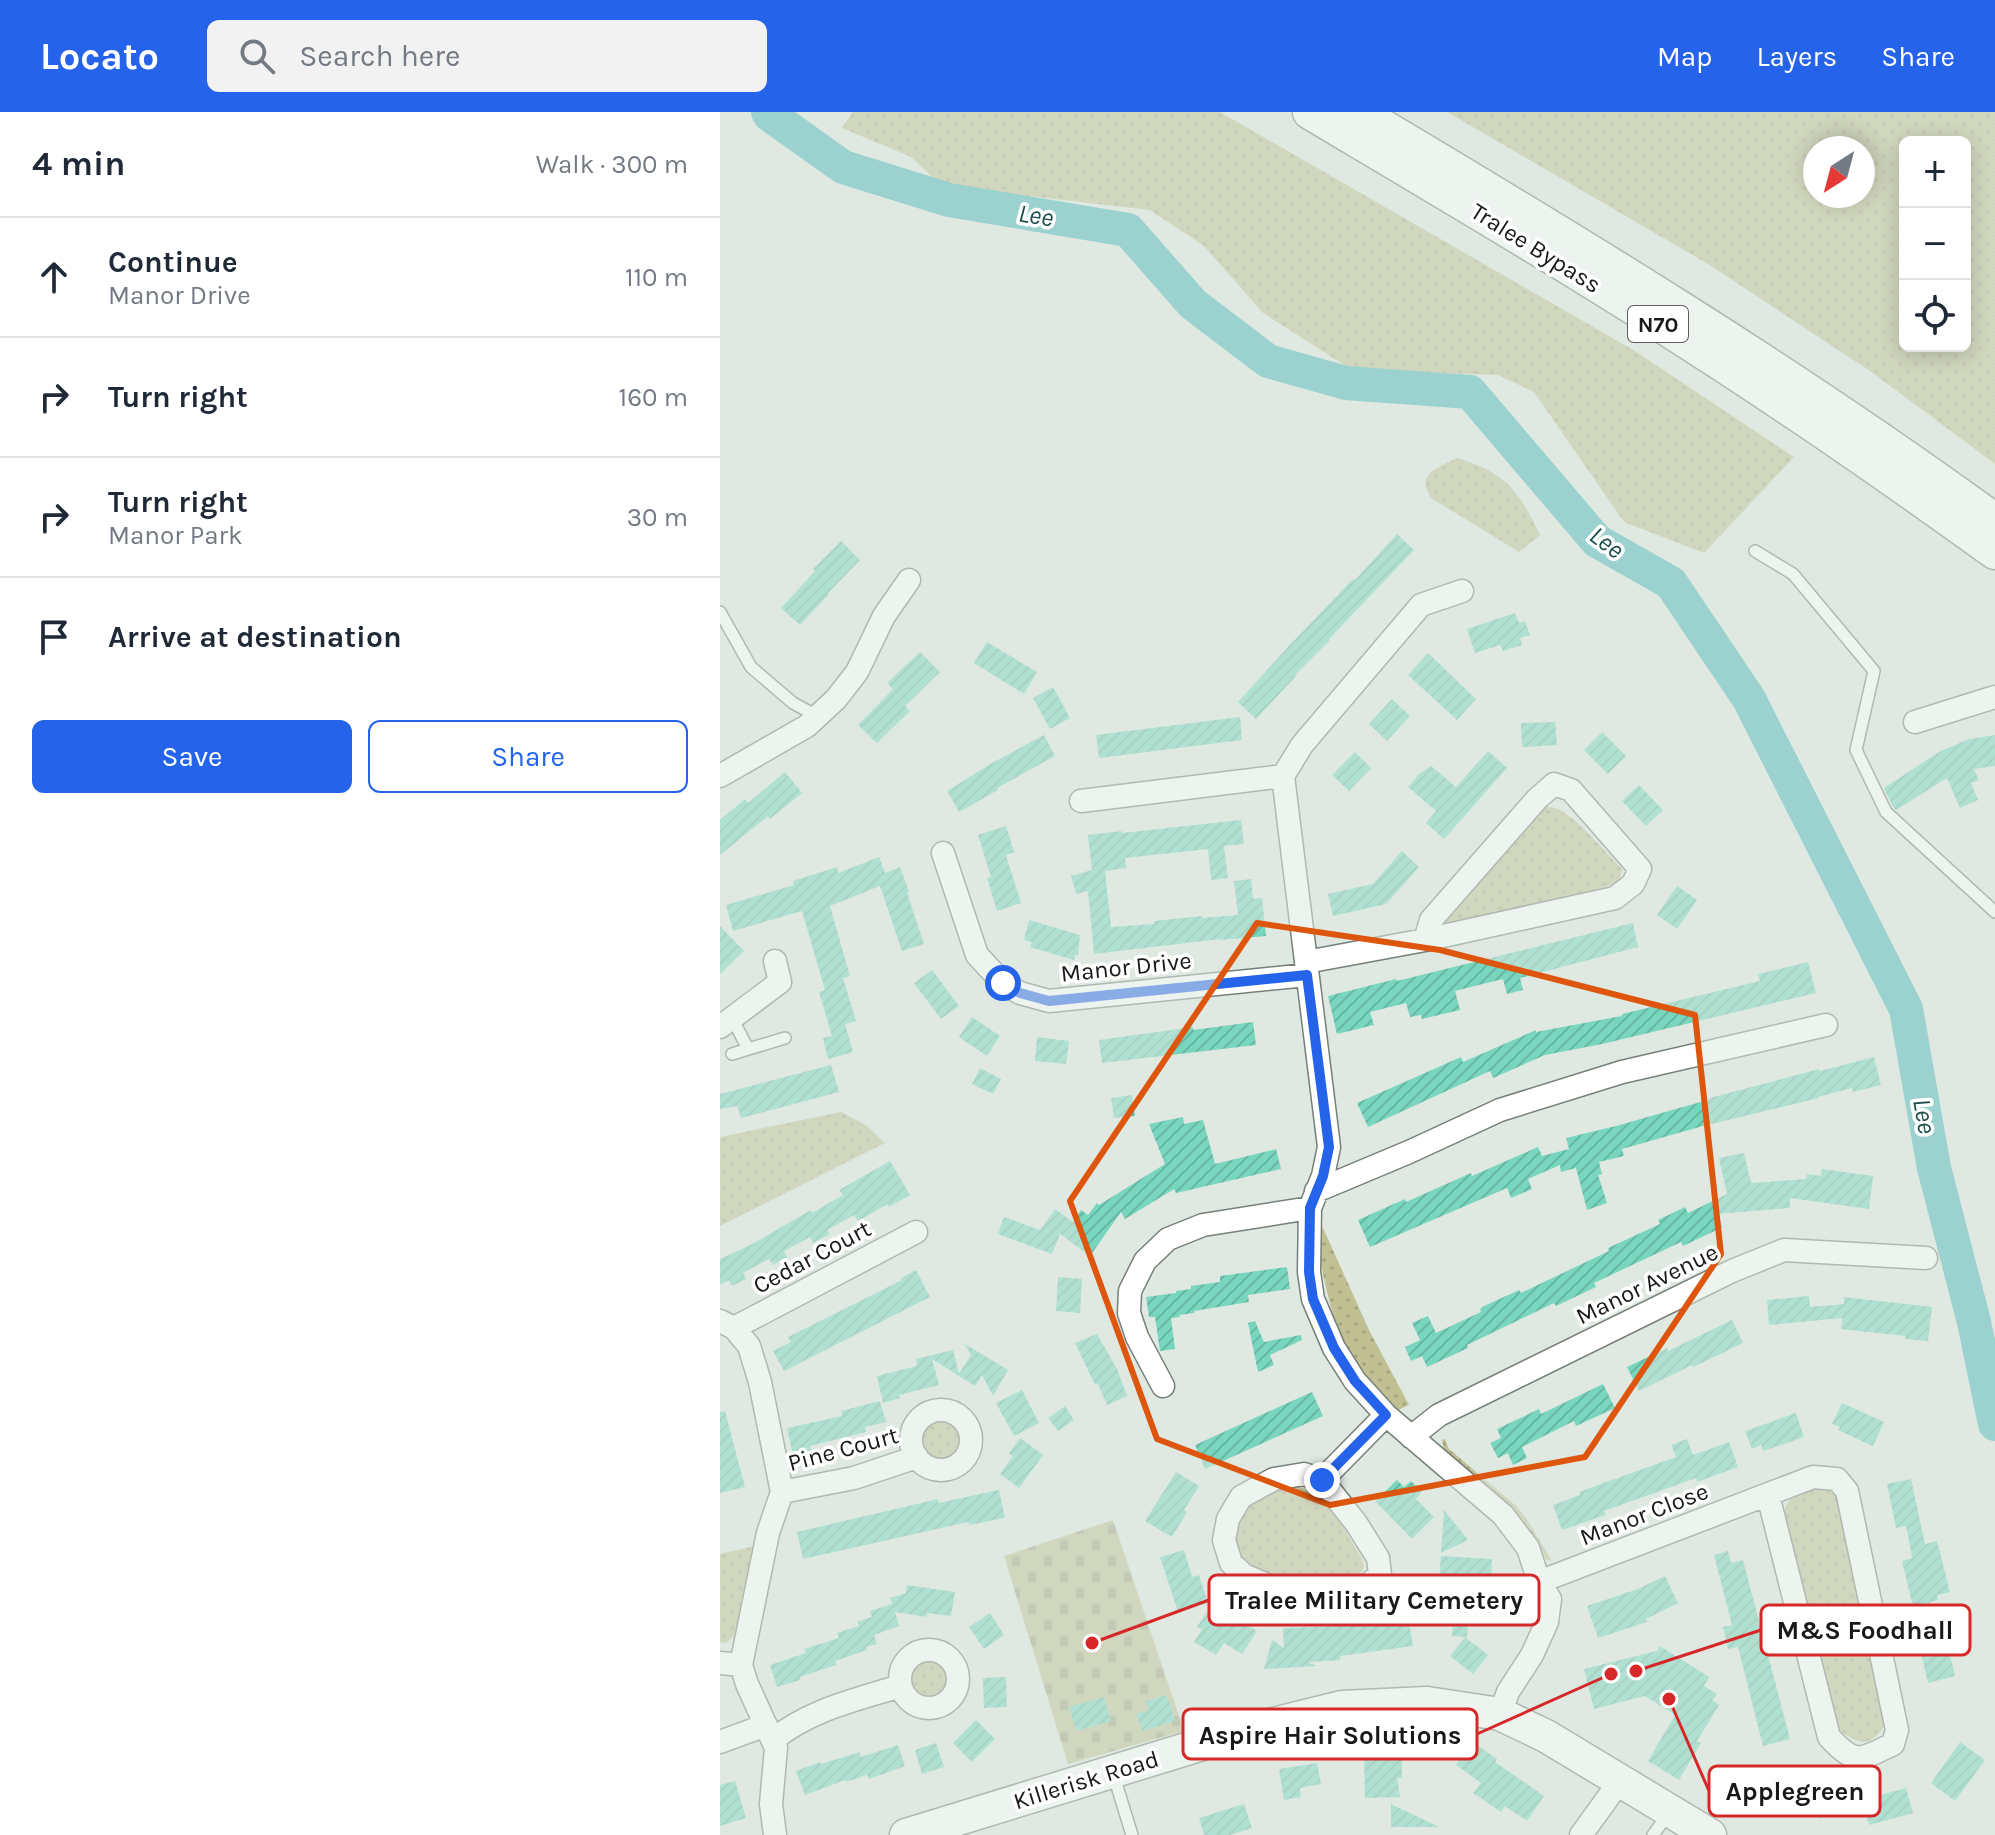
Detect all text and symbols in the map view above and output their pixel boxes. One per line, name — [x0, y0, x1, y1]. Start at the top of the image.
search box — [207, 20, 767, 92]
text: Locato — [40, 34, 159, 79]
icon: search — [235, 34, 279, 78]
text: Search here — [299, 38, 461, 74]
text: Map — [1657, 40, 1712, 73]
text: Layers — [1756, 40, 1837, 73]
text: Share — [1881, 40, 1955, 73]
north arrow — [1803, 136, 1875, 208]
map controls — [1899, 136, 1971, 352]
button: + — [1899, 136, 1971, 208]
text: 4 min — [32, 144, 125, 184]
text: Walk · 300 m — [536, 149, 688, 180]
water label: Lee — [1016, 197, 1056, 234]
street label: Tralee Bypass — [1466, 197, 1606, 299]
button: − — [1899, 208, 1971, 280]
text: Continue — [108, 244, 238, 280]
icon: ahead — [32, 255, 76, 299]
text: 110 m — [625, 262, 688, 293]
text: Manor Drive — [108, 280, 251, 311]
button: locate — [1899, 280, 1971, 352]
road number: N70 — [1628, 306, 1688, 342]
icon: right — [32, 375, 76, 419]
text: Turn right — [108, 379, 248, 415]
text: 160 m — [619, 382, 688, 413]
text: Turn right — [108, 484, 248, 520]
icon: right — [32, 495, 76, 539]
text: 30 m — [627, 502, 688, 533]
water label: Lee — [1583, 519, 1630, 565]
text: Manor Park — [108, 520, 243, 551]
icon: arrive — [32, 615, 76, 659]
text: Arrive at destination — [108, 619, 402, 655]
button: Save — [32, 720, 352, 793]
button: Share — [368, 720, 688, 793]
street label: Manor Drive — [1059, 946, 1193, 988]
route start — [985, 965, 1021, 1001]
water label: Lee — [1906, 1096, 1943, 1136]
street label: Cedar Court — [749, 1214, 875, 1300]
street label: Manor Avenue — [1571, 1238, 1723, 1330]
street label: Pine Court — [785, 1421, 901, 1477]
route end — [1304, 1462, 1340, 1498]
street label: Manor Close — [1576, 1477, 1712, 1551]
callout: Tralee Military Cemetery — [1209, 1575, 1539, 1625]
text: Tralee Military Cemetery — [1225, 1585, 1523, 1616]
callout: M&S Foodhall — [1761, 1605, 1970, 1655]
text: M&S Foodhall — [1777, 1615, 1954, 1646]
callout: Aspire Hair Solutions — [1183, 1709, 1477, 1759]
text: Aspire Hair Solutions — [1199, 1720, 1461, 1751]
street label: Killerisk Road — [1010, 1745, 1162, 1815]
callout: Applegreen — [1709, 1766, 1880, 1816]
text: Applegreen — [1726, 1776, 1864, 1807]

